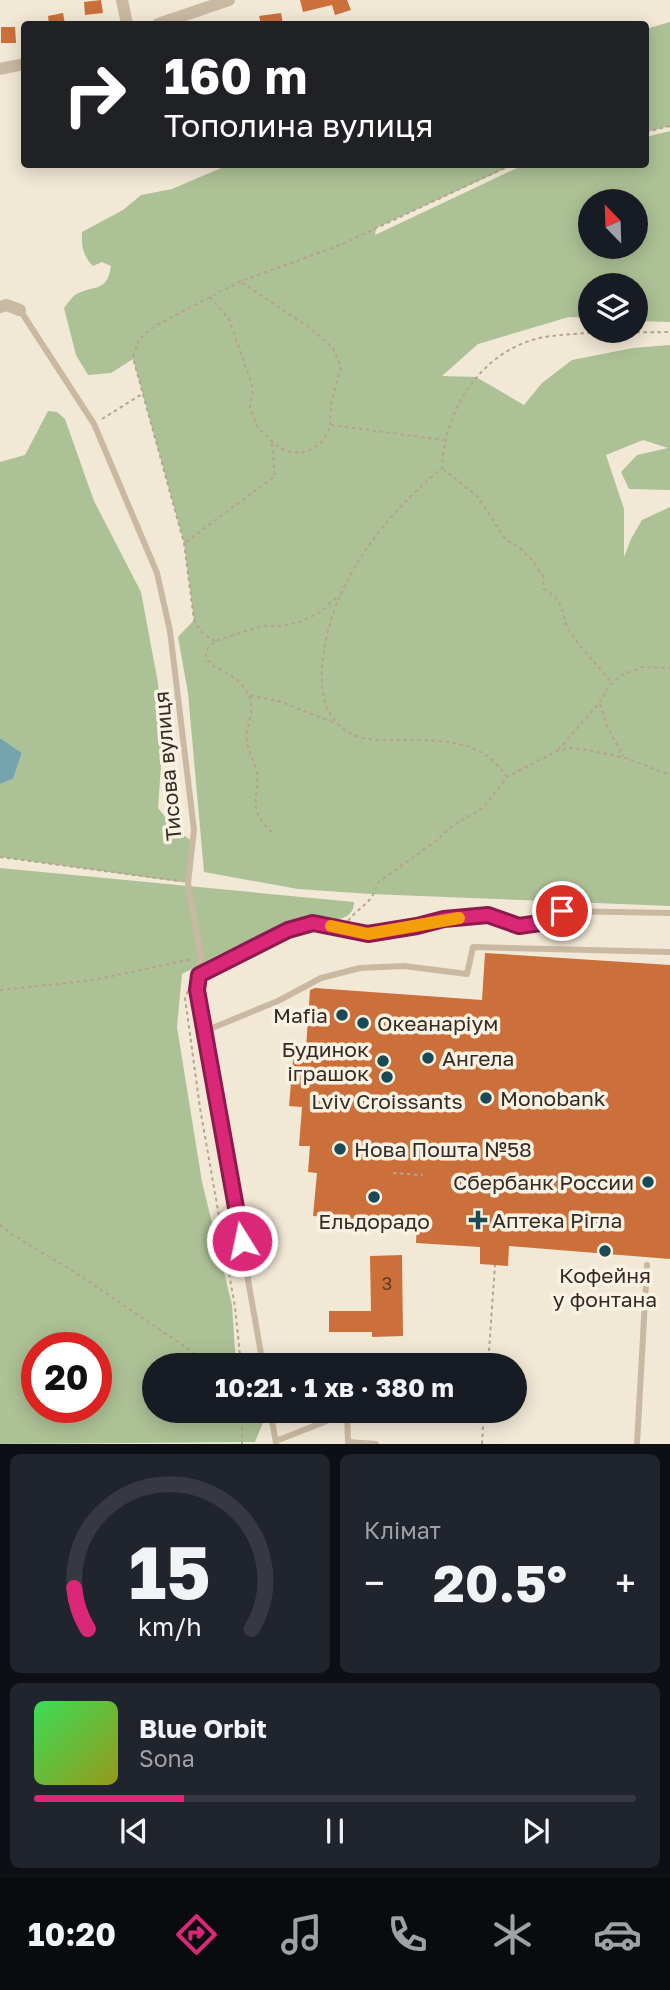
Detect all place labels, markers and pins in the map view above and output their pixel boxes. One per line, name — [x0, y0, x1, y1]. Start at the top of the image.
pin — [532, 881, 592, 941]
place label: Mafia — [273, 1002, 328, 1028]
marker: Mafia — [334, 1007, 350, 1023]
place label: Океанаріум — [377, 1010, 498, 1036]
marker: Океанаріум — [355, 1015, 371, 1031]
place label: Будинок іграшок — [282, 1036, 369, 1086]
place label: Ангела — [442, 1045, 514, 1071]
marker: Ангела — [420, 1050, 436, 1066]
marker: Будинок іграшок — [375, 1053, 391, 1069]
marker: Lviv Croissants — [379, 1069, 395, 1085]
place label: Monobank — [500, 1085, 606, 1111]
place label: Lviv Croissants — [311, 1088, 463, 1114]
marker: Monobank — [478, 1090, 494, 1106]
place label: Нова Пошта №58 — [354, 1136, 532, 1162]
marker: Нова Пошта №58 — [332, 1141, 348, 1157]
place label: Сбербанк России — [453, 1169, 634, 1195]
marker: Сбербанк России — [640, 1174, 656, 1190]
marker: Ельдорадо — [366, 1189, 382, 1205]
place label: Аптека Рігла — [492, 1207, 622, 1233]
place label: Ельдорадо — [318, 1208, 430, 1234]
marker: Аптека Рігла — [470, 1212, 486, 1228]
marker: Кофейня у фонтана — [597, 1243, 613, 1259]
place label: Кофейня у фонтана — [553, 1262, 657, 1312]

